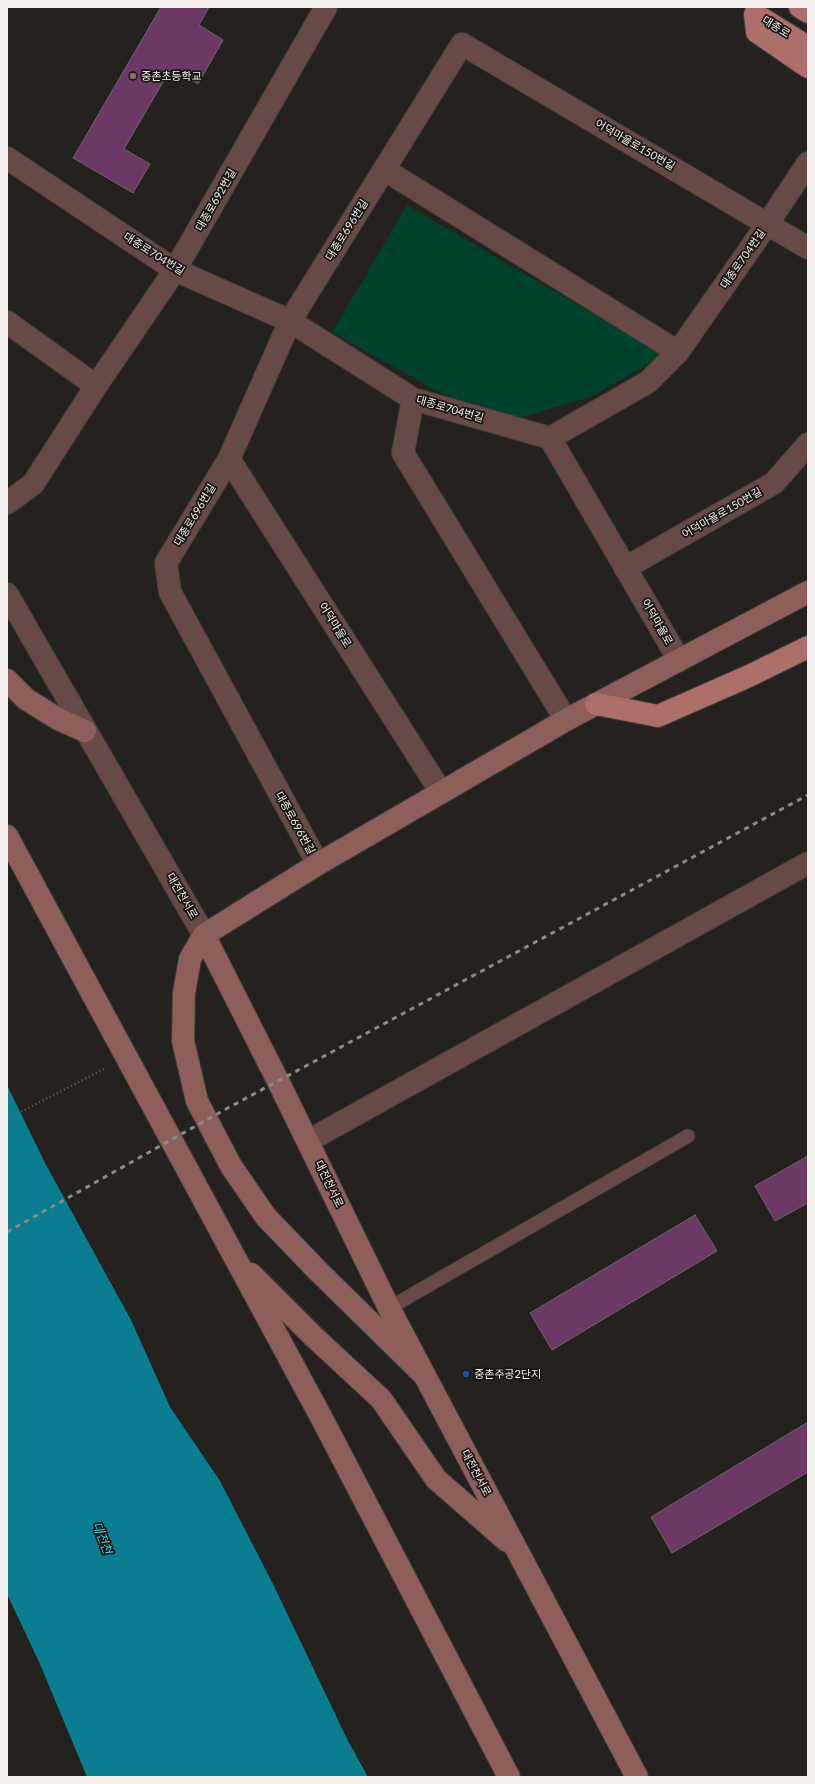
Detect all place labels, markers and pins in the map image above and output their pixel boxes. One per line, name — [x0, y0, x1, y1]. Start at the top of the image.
place label: 중촌초등학교 — [141, 69, 202, 83]
marker: 중촌초등학교 — [128, 71, 138, 81]
place label: 중촌주공2단지 — [474, 1367, 541, 1381]
marker: 중촌주공2단지 — [461, 1369, 471, 1379]

